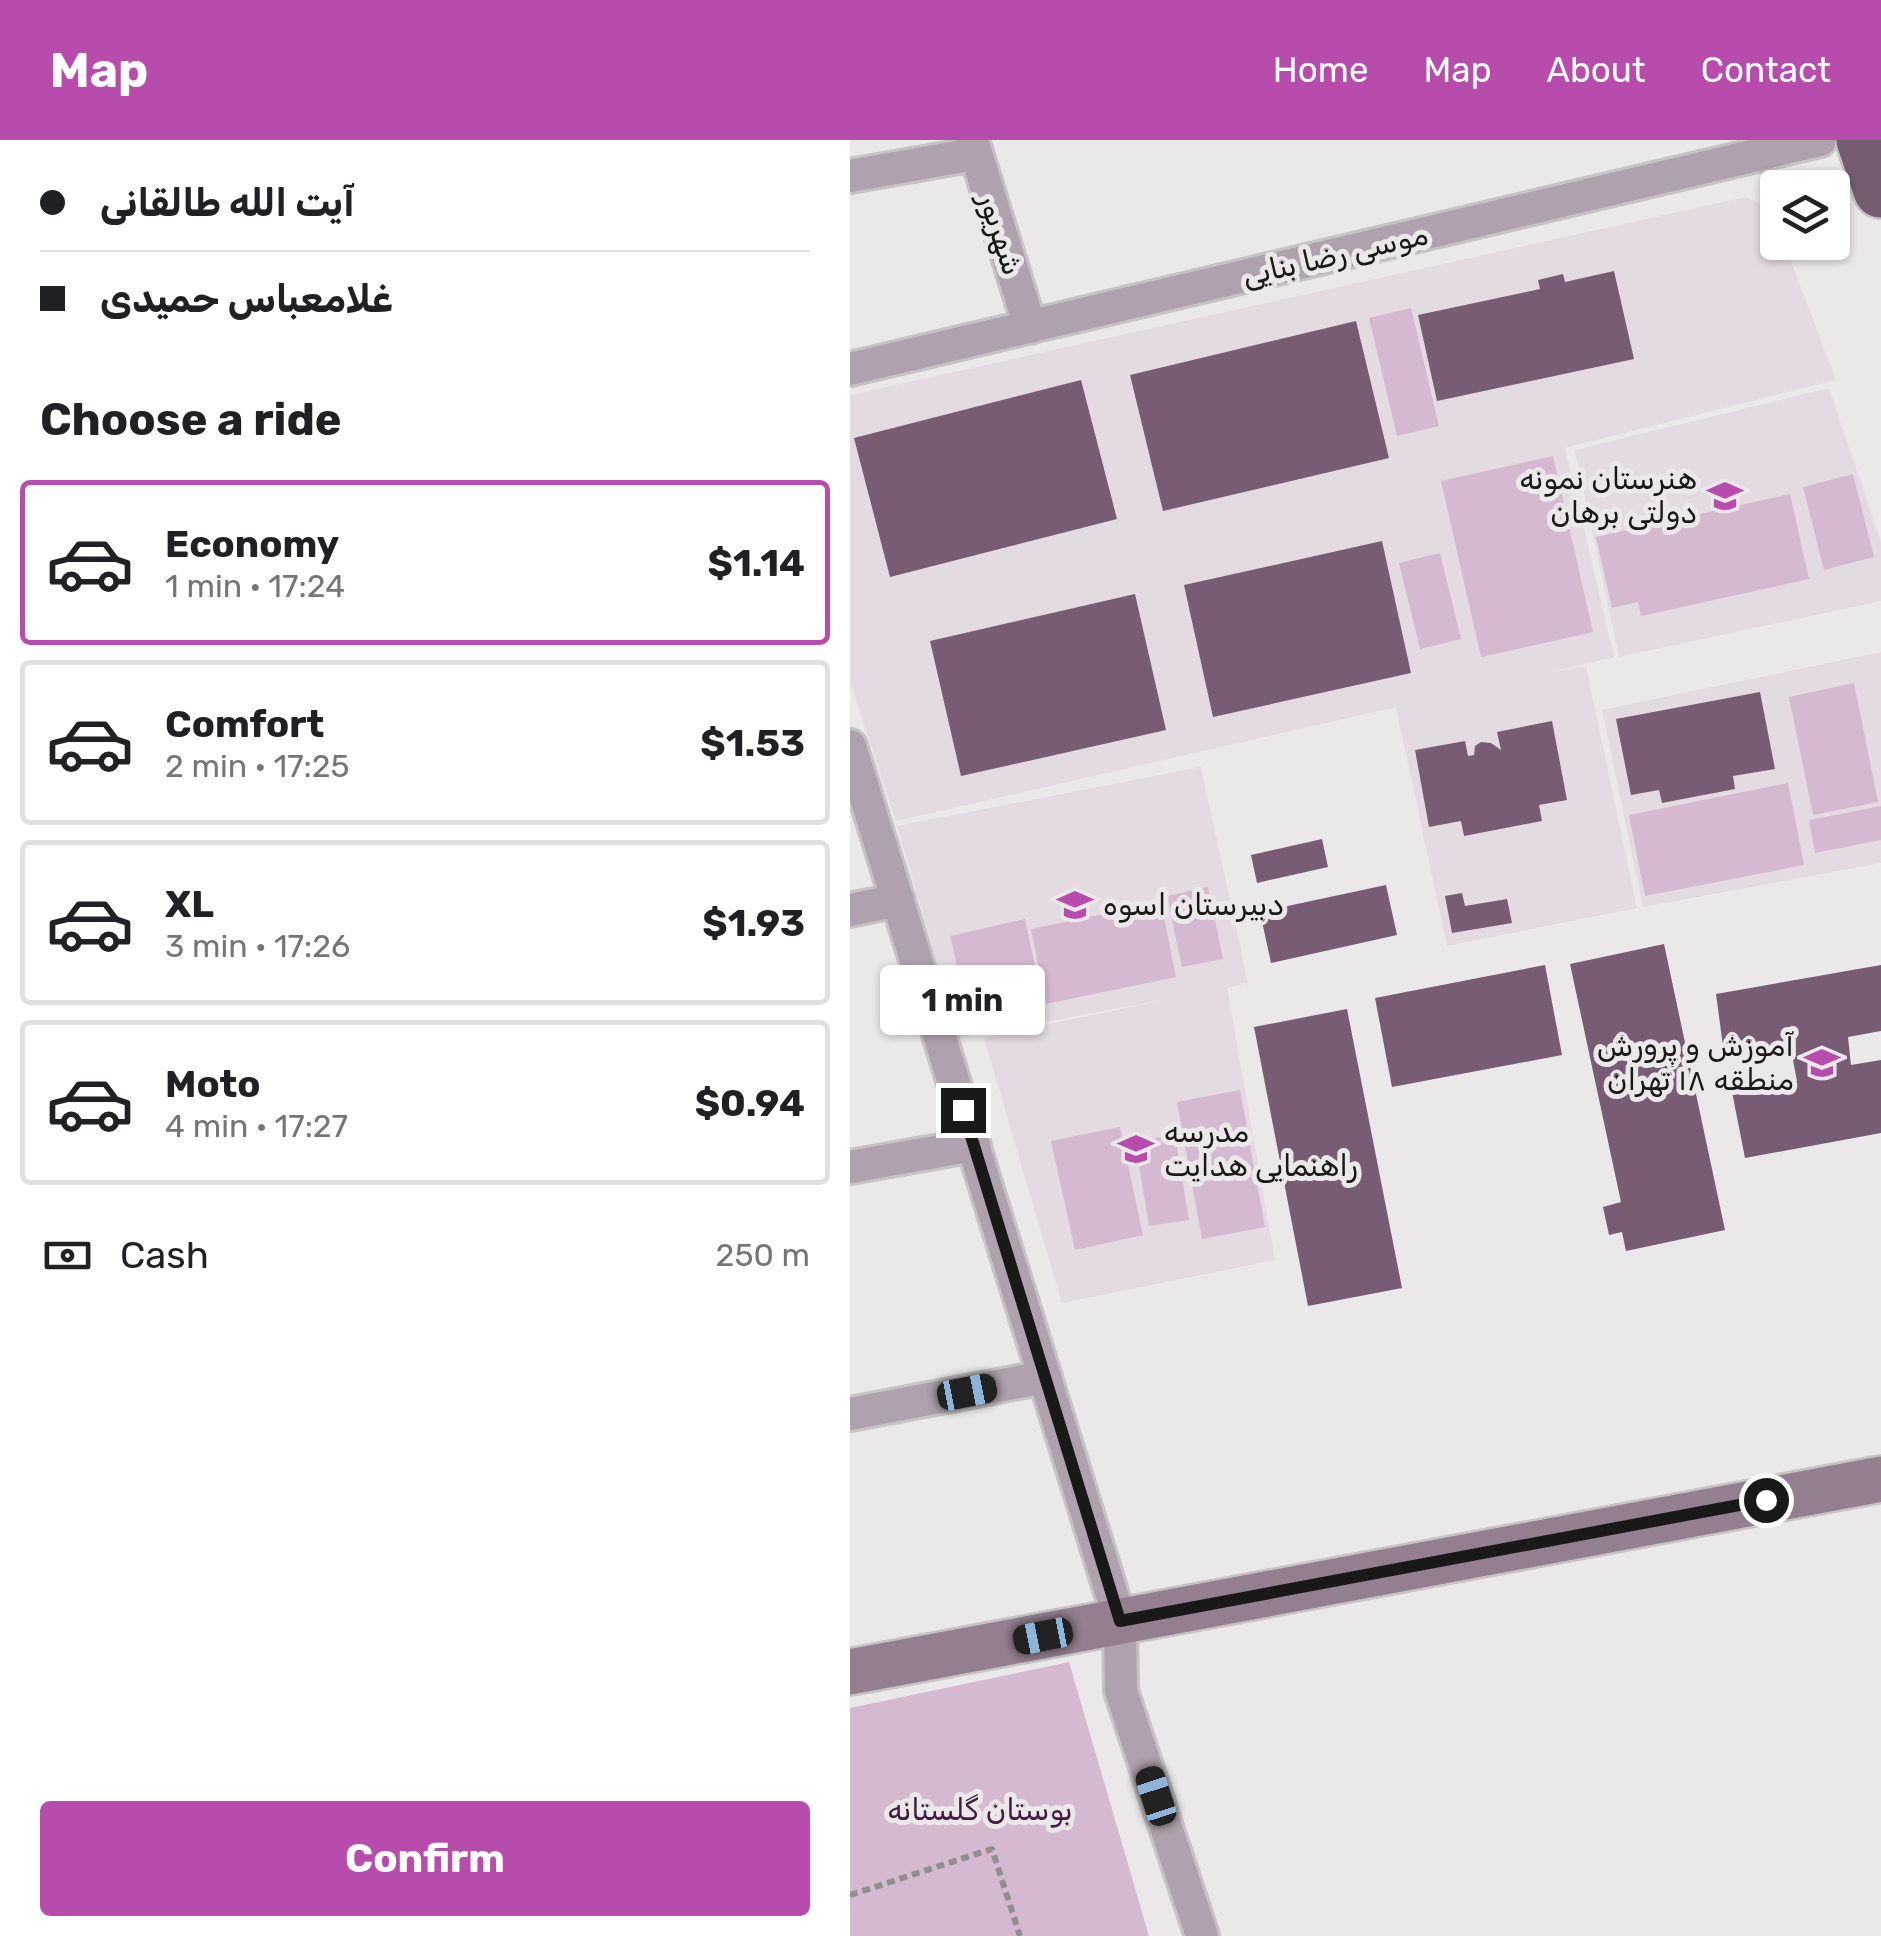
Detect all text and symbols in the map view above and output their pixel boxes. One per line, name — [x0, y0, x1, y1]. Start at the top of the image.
text: Map — [50, 42, 148, 99]
text: Home — [1273, 49, 1369, 91]
text: Map — [1424, 49, 1492, 91]
text: About — [1547, 49, 1646, 91]
text: Contact — [1701, 49, 1831, 91]
map controls — [1760, 170, 1850, 260]
button: layers — [1760, 170, 1850, 260]
text: آیت الله طالقانی — [100, 180, 355, 226]
street label: شهریور — [970, 186, 1031, 280]
street label: موسی رضا بنایی — [1238, 216, 1432, 294]
text: غلامعباس حمیدی — [100, 276, 392, 322]
text: Choose a ride — [40, 393, 342, 446]
place label: هنرستان نمونه دولتی برهان — [1519, 461, 1697, 531]
school or university icon: هنرستان نمونه دولتی برهان — [1706, 477, 1744, 515]
icon: car — [45, 518, 135, 608]
text: Economy — [165, 521, 339, 567]
text: $1.14 — [708, 540, 805, 586]
text: 1 min · 17:24 — [165, 567, 345, 605]
icon: car — [45, 698, 135, 788]
text: Comfort — [165, 701, 324, 747]
text: $1.53 — [700, 720, 805, 766]
text: 2 min · 17:25 — [165, 747, 350, 785]
icon: car — [45, 878, 135, 968]
text: XL — [165, 881, 214, 927]
school or university icon: دبیرستان اسوه — [1056, 886, 1094, 924]
place label: دبیرستان اسوه — [1103, 887, 1284, 923]
text: $1.93 — [702, 900, 805, 946]
text: 3 min · 17:26 — [165, 927, 350, 965]
callout: 1 min — [881, 965, 1046, 1035]
text: 1 min — [922, 981, 1003, 1019]
place label: آموزش و پرورش منطقه ۱۸ تهران — [1597, 1028, 1794, 1098]
school or university icon: آموزش و پرورش منطقه ۱۸ تهران — [1803, 1044, 1841, 1082]
icon: car — [45, 1058, 135, 1148]
text: Moto — [165, 1061, 261, 1107]
text: $0.94 — [695, 1080, 805, 1126]
route end — [941, 1088, 986, 1133]
text: 4 min · 17:27 — [165, 1107, 348, 1145]
place label: مدرسه راهنمایی هدایت — [1164, 1114, 1358, 1184]
school or university icon: مدرسه راهنمایی هدایت — [1117, 1130, 1155, 1168]
icon: cash — [40, 1228, 95, 1283]
text: Cash — [120, 1232, 209, 1278]
text: 250 m — [716, 1236, 810, 1274]
car — [935, 1372, 999, 1412]
route start — [1744, 1478, 1789, 1523]
car — [1011, 1616, 1075, 1656]
car — [1132, 1763, 1180, 1829]
park label: بوستان گلستانه — [887, 1792, 1073, 1828]
button: Confirm — [40, 1801, 810, 1916]

